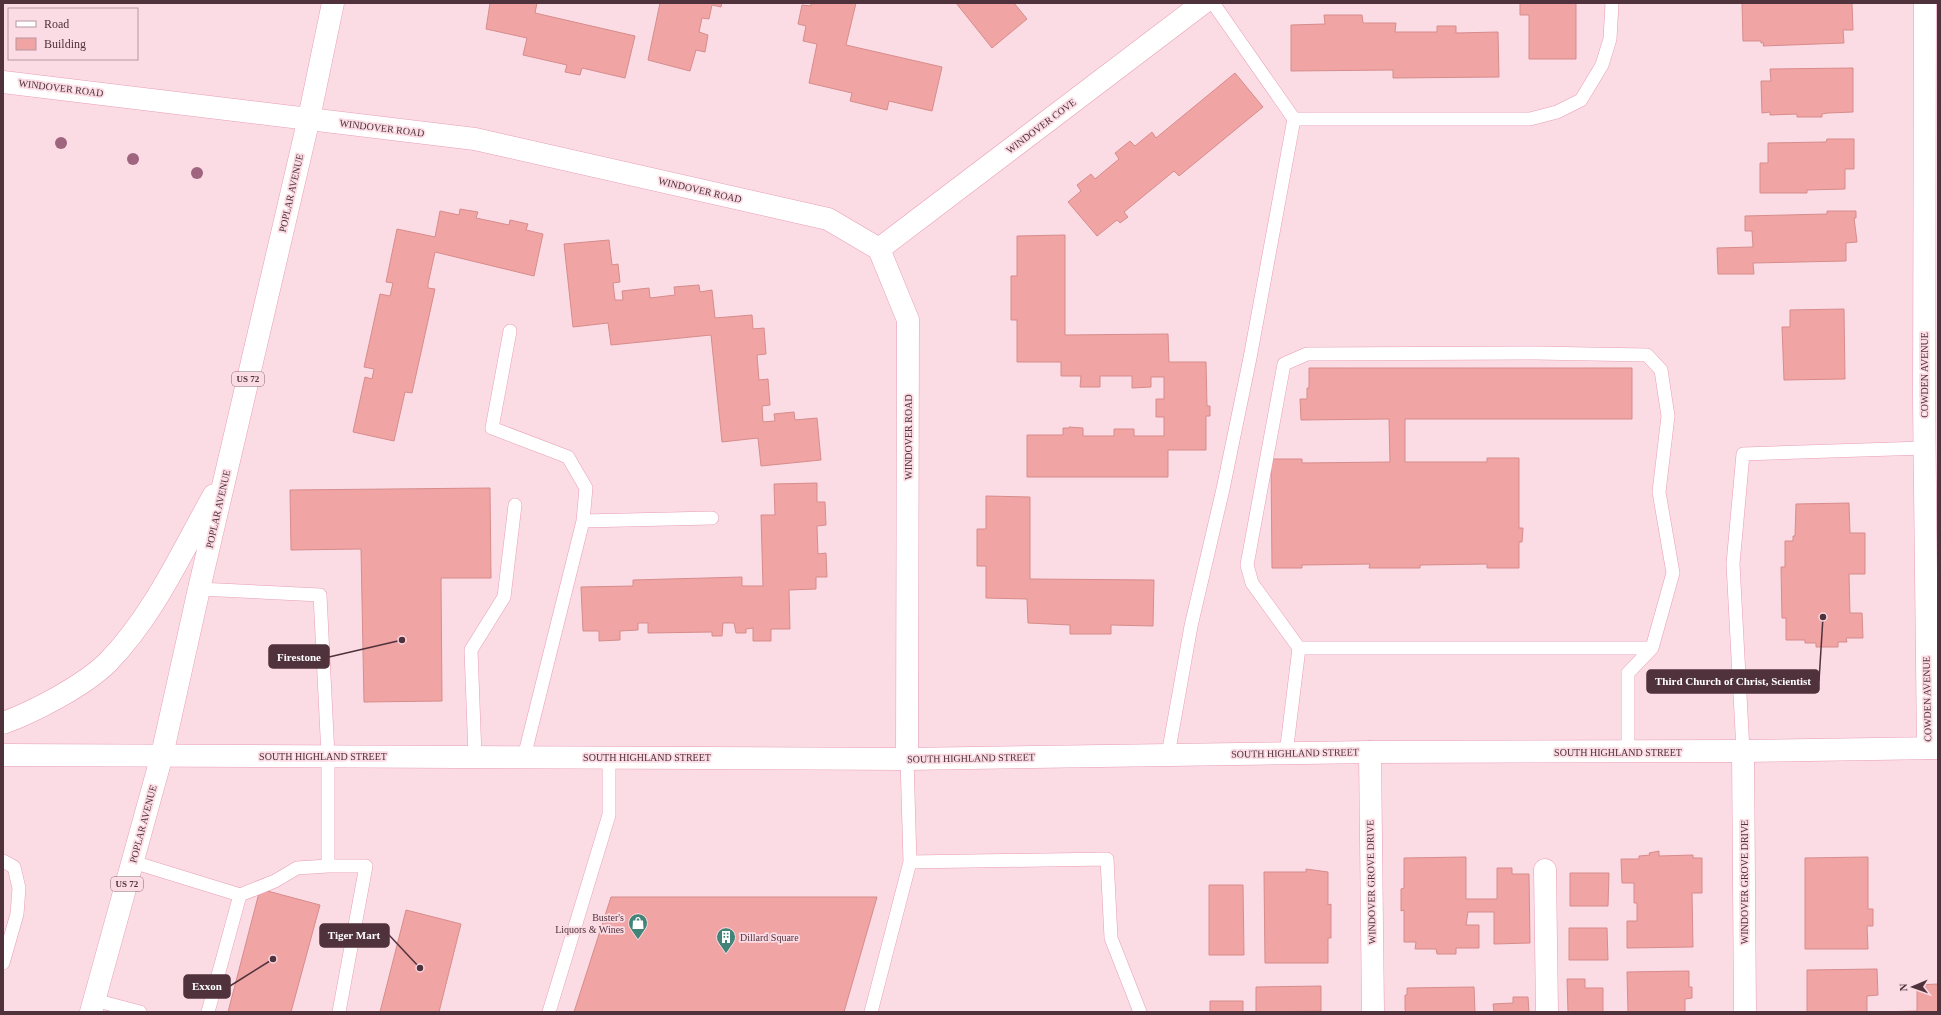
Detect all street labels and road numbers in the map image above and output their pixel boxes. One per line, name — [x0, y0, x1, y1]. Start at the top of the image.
street label: WINDOVER ROAD — [18, 77, 104, 99]
street label: WINDOVER COVE — [1004, 96, 1078, 156]
street label: WINDOVER ROAD — [339, 117, 425, 139]
street label: POPLAR AVENUE — [277, 153, 305, 233]
street label: WINDOVER ROAD — [657, 175, 743, 205]
street label: COWDEN AVENUE — [1919, 332, 1930, 418]
road number: US 72 — [232, 372, 264, 386]
street label: WINDOVER ROAD — [903, 394, 914, 480]
street label: POPLAR AVENUE — [204, 469, 232, 549]
street label: COWDEN AVENUE — [1921, 656, 1933, 742]
street label: SOUTH HIGHLAND STREET — [1231, 746, 1359, 760]
street label: SOUTH HIGHLAND STREET — [1554, 747, 1682, 758]
street label: SOUTH HIGHLAND STREET — [259, 751, 387, 762]
street label: SOUTH HIGHLAND STREET — [907, 751, 1035, 765]
street label: SOUTH HIGHLAND STREET — [583, 752, 711, 763]
street label: POPLAR AVENUE — [127, 784, 159, 864]
street label: WINDOVER GROVE DRIVE — [1364, 820, 1378, 944]
street label: WINDOVER GROVE DRIVE — [1739, 820, 1750, 944]
road number: US 72 — [111, 877, 143, 891]

